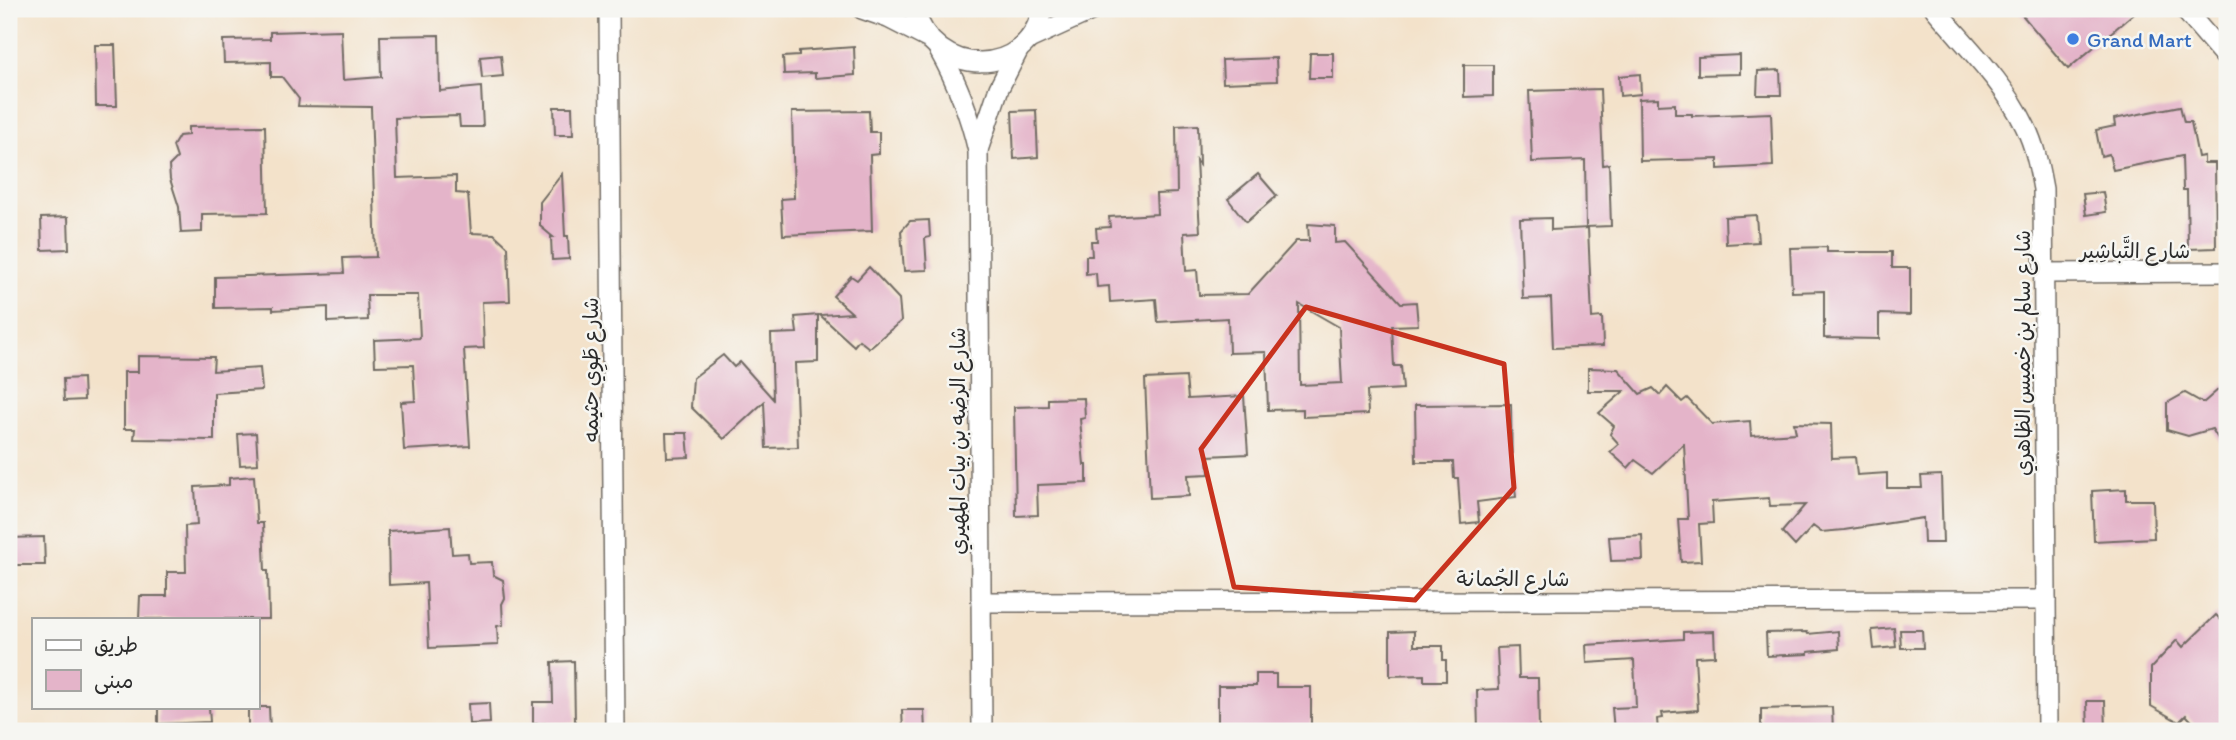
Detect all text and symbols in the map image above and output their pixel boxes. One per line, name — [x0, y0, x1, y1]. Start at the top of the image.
place label: Grand Mart — [2087, 27, 2192, 52]
marker: Grand Mart — [2065, 31, 2081, 47]
street label: شارع سالم بن خميس الظاهري — [2010, 230, 2039, 476]
street label: شارع التَّباشِير — [2078, 235, 2190, 266]
street label: شارع طَوِي حثيمه — [578, 297, 608, 443]
street label: شارع الرضه بن بيات المهيري — [945, 327, 973, 555]
street label: شارع الجُمانة — [1457, 566, 1569, 594]
legend — [32, 618, 259, 708]
text: طريق — [94, 632, 138, 657]
text: مبنى — [94, 668, 133, 695]

